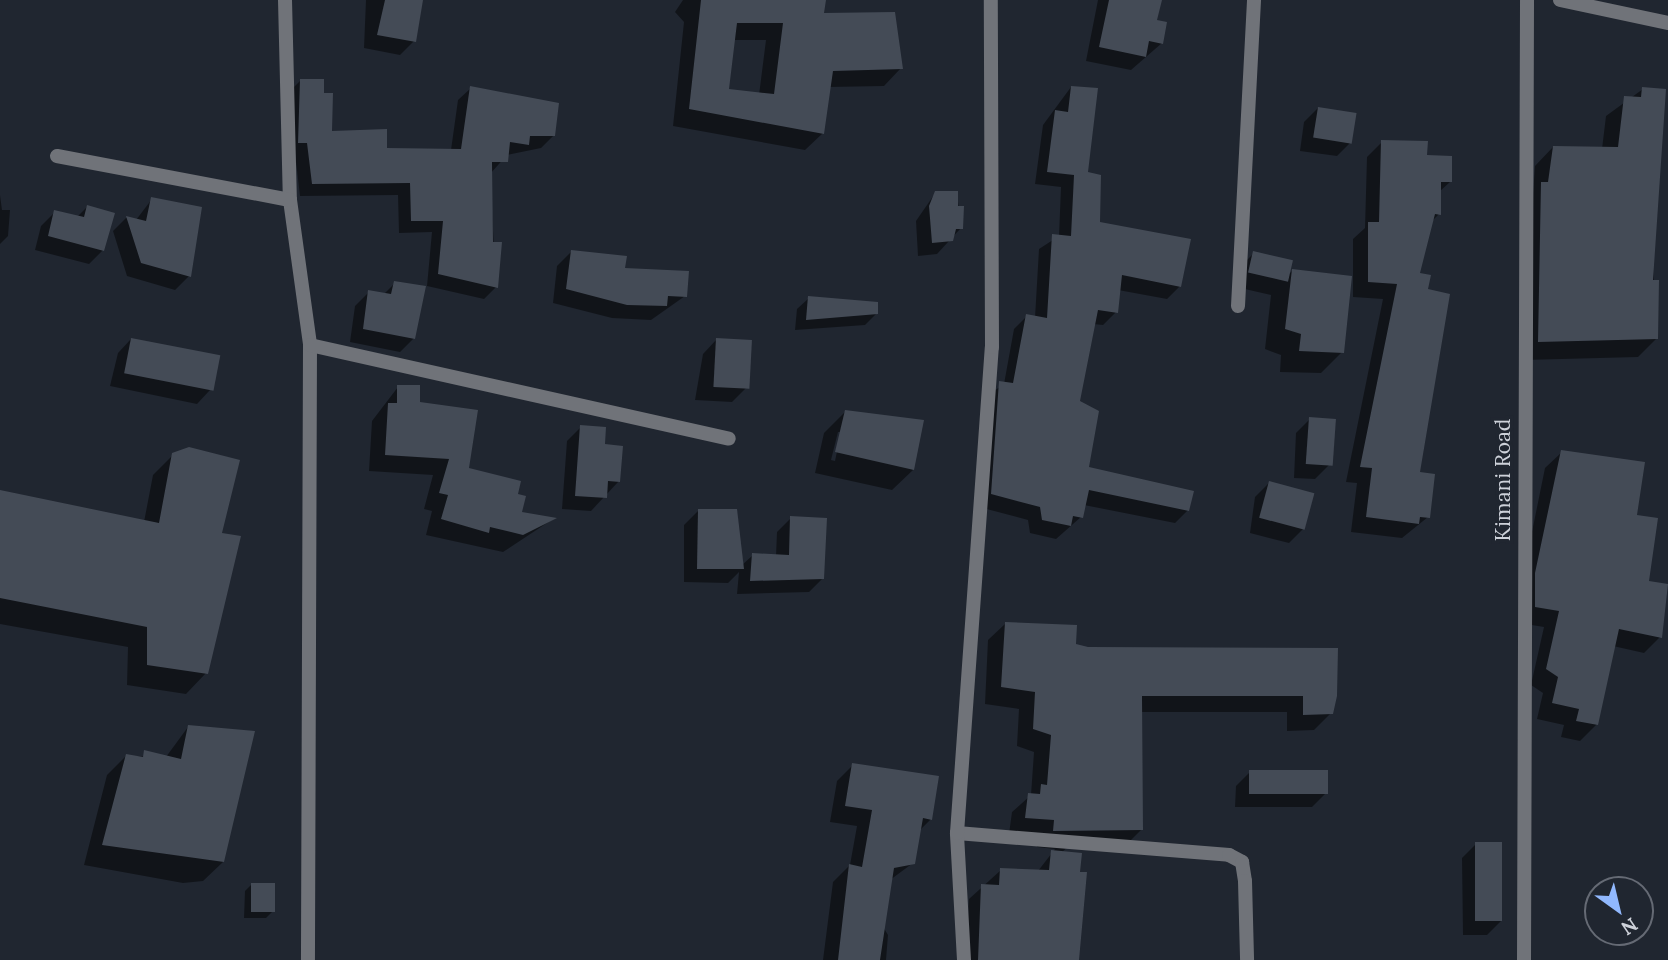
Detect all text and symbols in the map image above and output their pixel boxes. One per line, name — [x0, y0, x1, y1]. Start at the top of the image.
street label: Kimani Road — [1490, 419, 1516, 541]
north arrow — [1584, 876, 1654, 946]
text: N — [1617, 913, 1642, 941]

